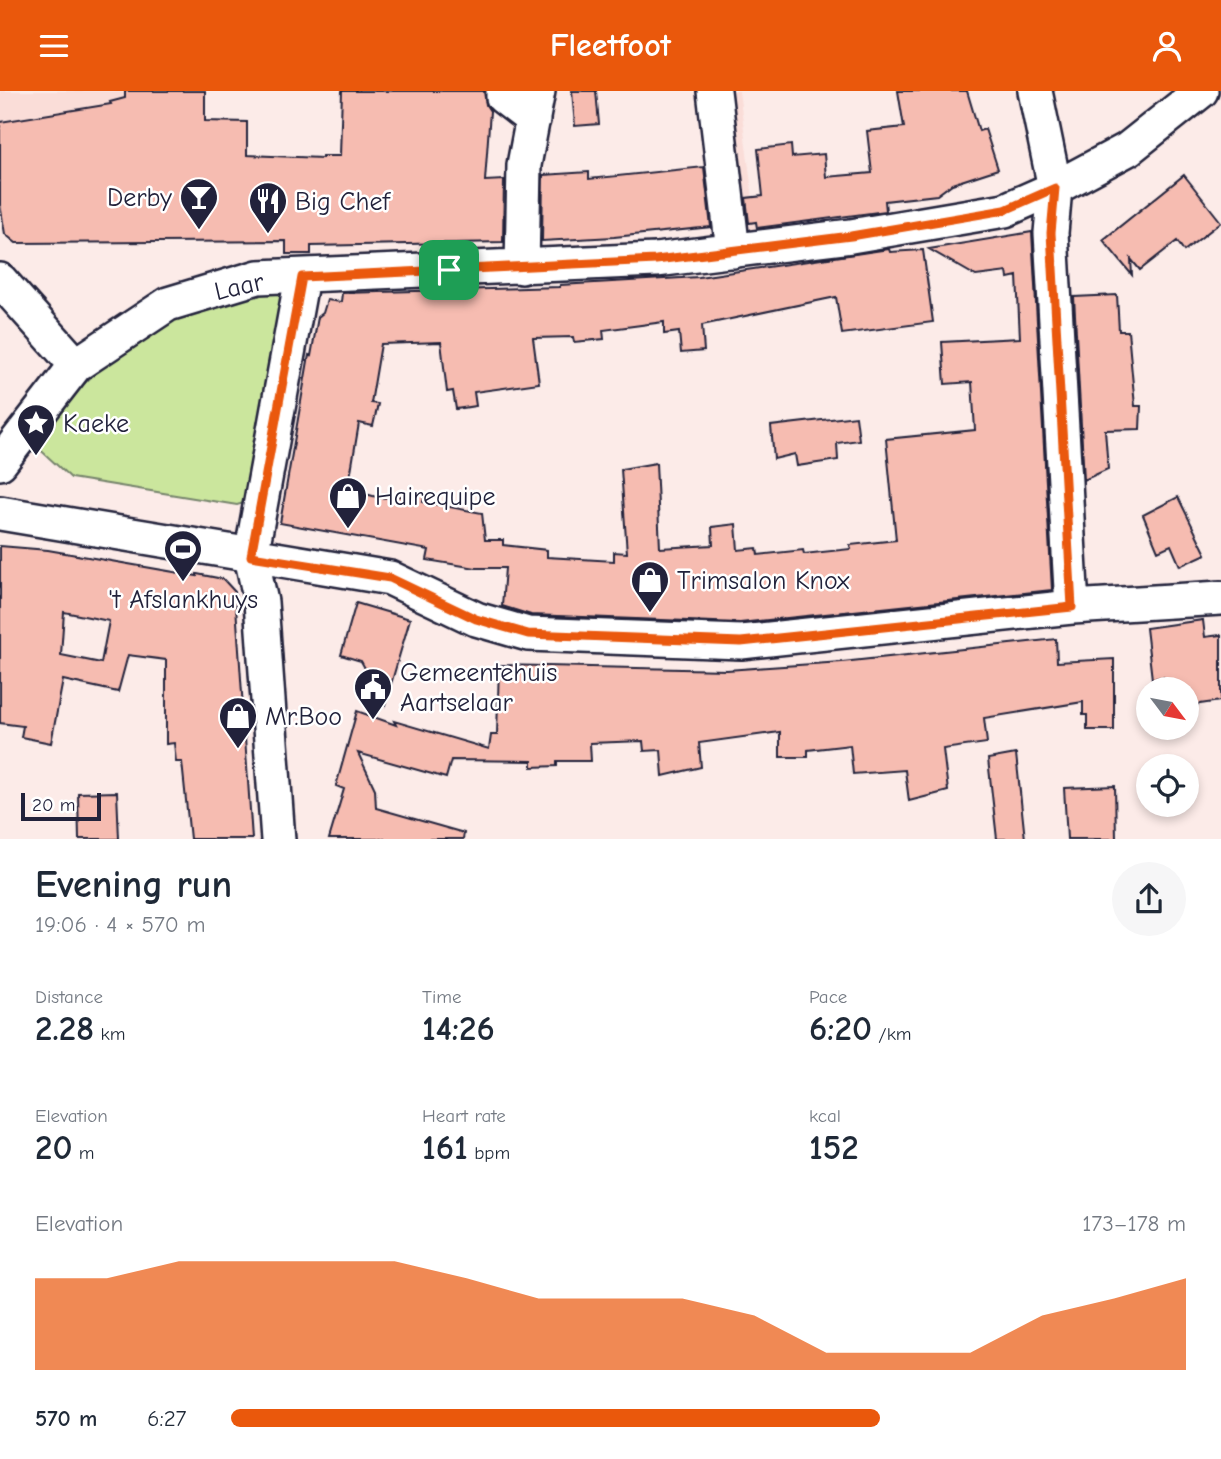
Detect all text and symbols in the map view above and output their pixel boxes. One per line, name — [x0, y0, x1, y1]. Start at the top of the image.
icon: menu — [35, 27, 73, 65]
text: Fleetfoot — [550, 27, 671, 64]
icon: person — [1148, 27, 1186, 65]
bar icon: Derby — [178, 176, 220, 231]
restaurant icon: Big Chef — [247, 180, 289, 235]
place label: Derby — [107, 183, 172, 213]
place label: Big Chef — [295, 187, 391, 217]
pin — [419, 240, 479, 300]
icon: arrive — [430, 251, 468, 289]
street label: Laar — [212, 267, 267, 307]
place icon: Kaeke — [15, 402, 57, 457]
place label: Kaeke — [63, 409, 129, 439]
shop icon: Hairequipe — [327, 475, 369, 530]
place label: Hairequipe — [375, 482, 495, 512]
sports icon: 't Afslankhuys — [162, 528, 204, 583]
shop icon: Trimsalon Knox — [629, 559, 671, 614]
place label: Trimsalon Knox — [677, 566, 850, 596]
place label: 't Afslankhuys — [108, 585, 258, 615]
place label: Gemeentehuis Aartselaar — [400, 658, 557, 718]
public building icon: Gemeentehuis Aartselaar — [352, 666, 394, 721]
north arrow — [1136, 677, 1199, 740]
map controls — [1136, 677, 1199, 817]
shop icon: Mr.Boo — [217, 695, 259, 750]
place label: Mr.Boo — [265, 702, 342, 732]
button: locate — [1136, 754, 1199, 817]
scale bar — [21, 790, 102, 822]
text: 20 m — [32, 794, 76, 816]
button: share — [1112, 862, 1186, 936]
text: Evening run — [35, 863, 232, 907]
text: 19:06 · 4 × 570 m — [35, 911, 206, 938]
text: Distance — [35, 986, 103, 1008]
text: Time — [422, 986, 461, 1008]
text: Pace — [809, 986, 847, 1008]
text: 2.28 — [35, 1008, 94, 1049]
text: 14:26 — [422, 1008, 495, 1049]
text: 6:20 — [809, 1008, 872, 1049]
text: km — [94, 1023, 125, 1045]
text: /km — [872, 1023, 912, 1045]
text: Elevation — [35, 1105, 108, 1127]
text: Heart rate — [422, 1105, 506, 1127]
text: kcal — [809, 1105, 841, 1127]
text: 20 — [35, 1127, 72, 1168]
text: 161 — [422, 1127, 468, 1168]
text: 152 — [809, 1127, 859, 1168]
text: m — [72, 1142, 95, 1164]
text: bpm — [468, 1142, 510, 1164]
text: Elevation — [35, 1210, 123, 1237]
text: 173–178 m — [1082, 1210, 1186, 1237]
text: 570 m — [35, 1405, 97, 1432]
text: 6:27 — [147, 1405, 187, 1432]

